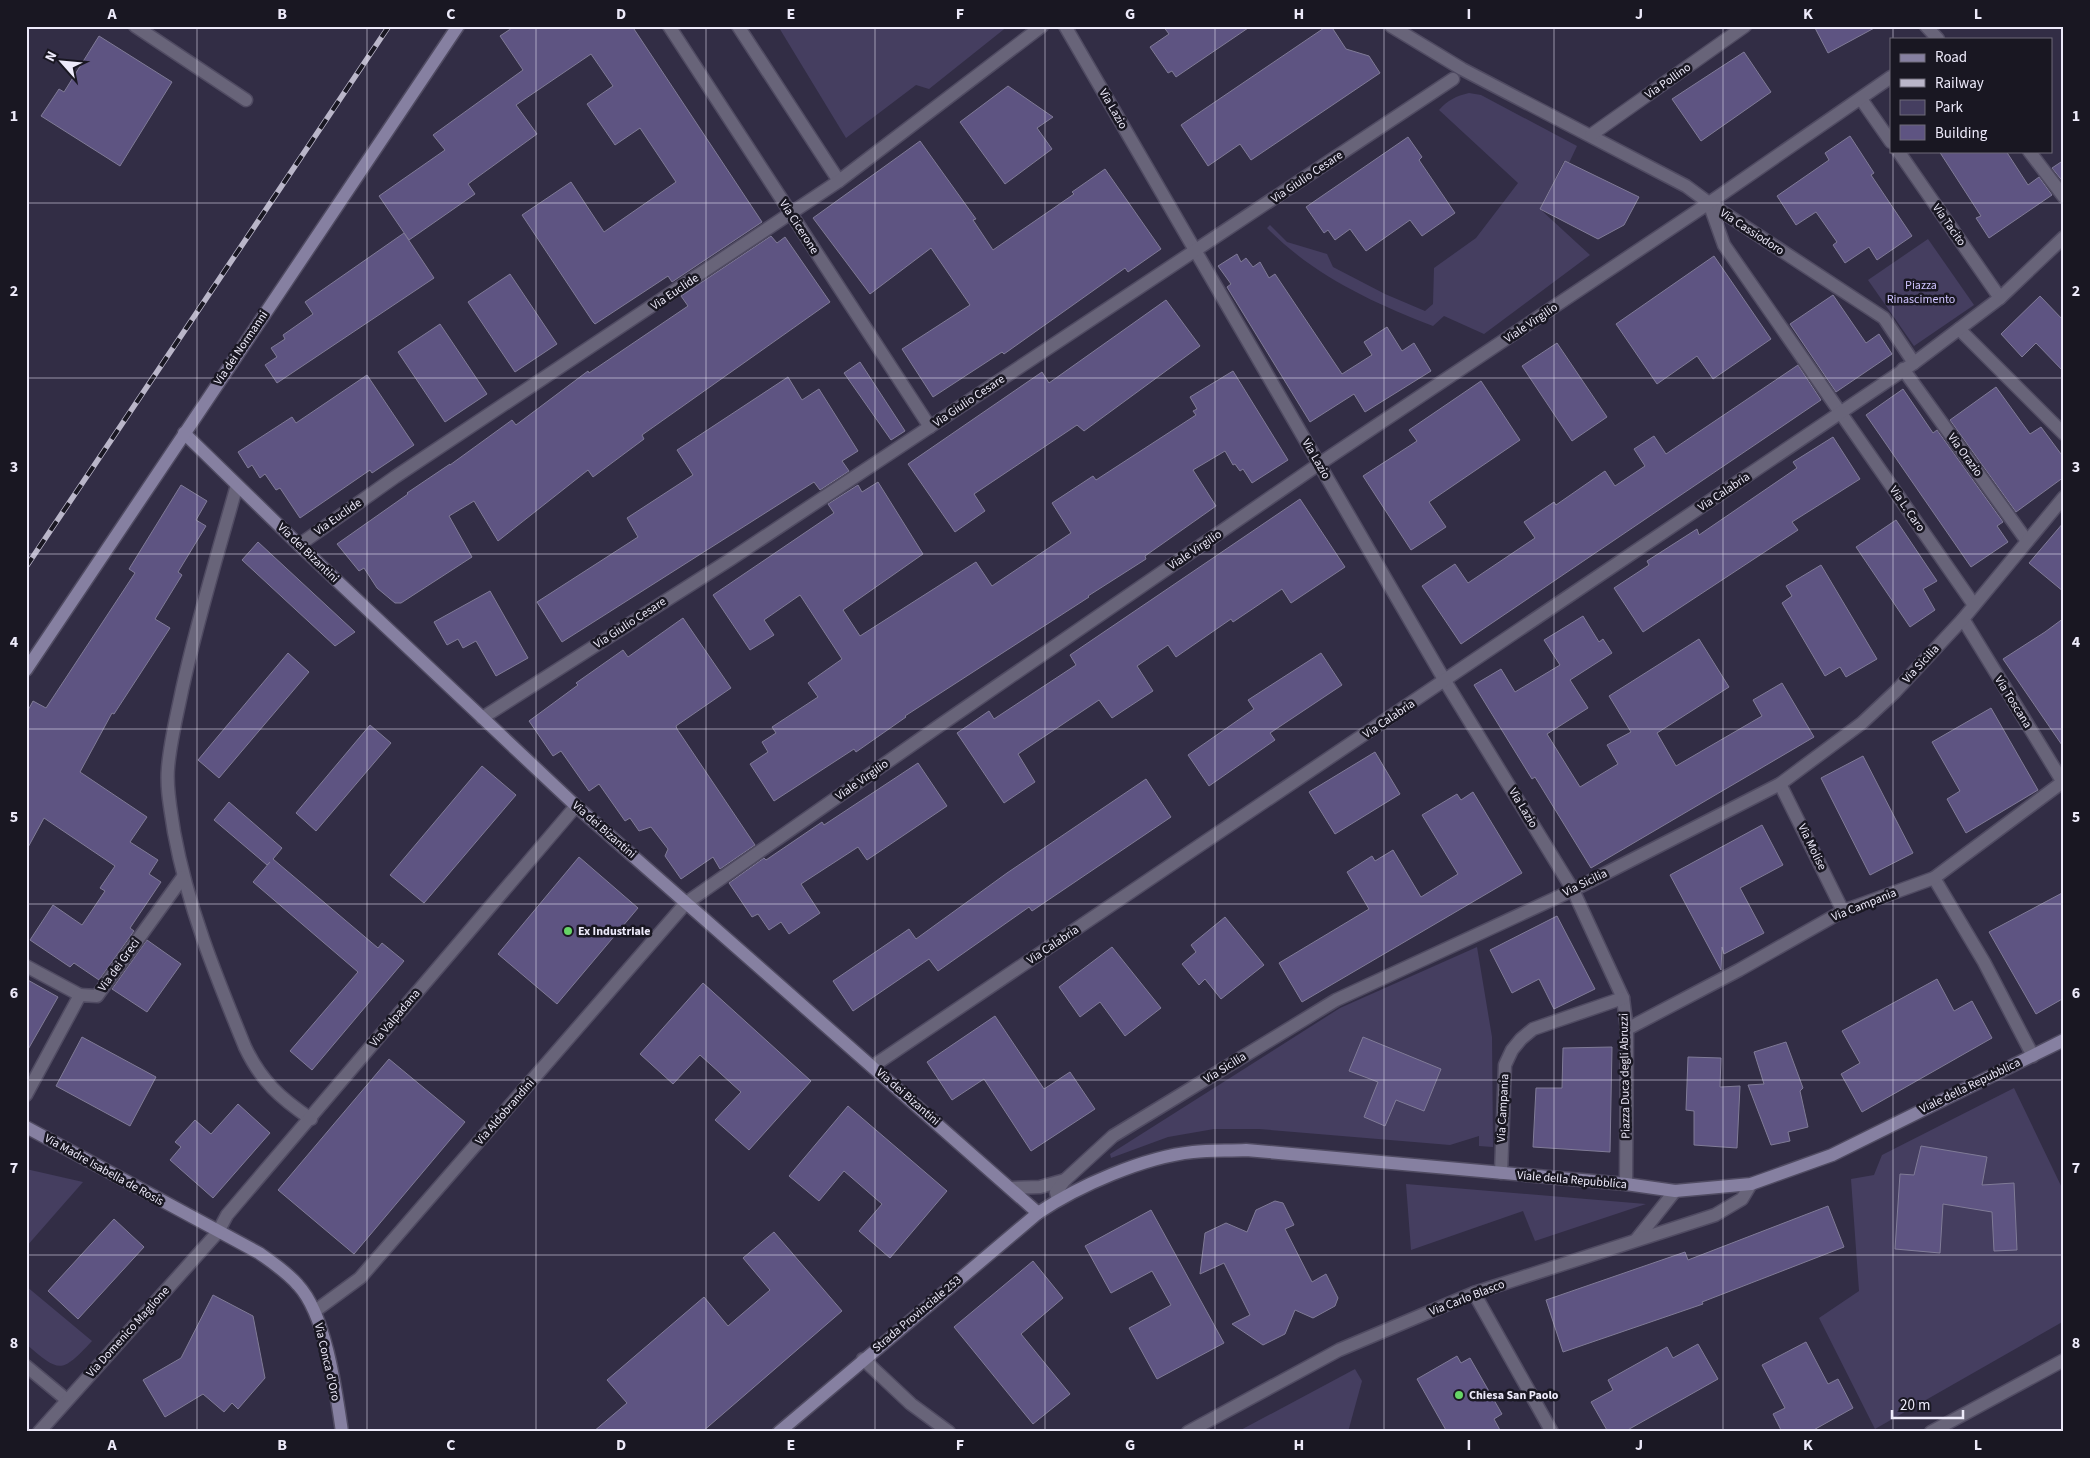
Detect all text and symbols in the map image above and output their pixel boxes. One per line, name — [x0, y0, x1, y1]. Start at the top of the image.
text: A — [106, 3, 117, 25]
text: B — [277, 3, 287, 25]
text: C — [446, 3, 456, 25]
text: D — [616, 3, 626, 25]
text: E — [787, 3, 795, 25]
text: F — [956, 3, 964, 25]
text: G — [1125, 3, 1135, 25]
text: H — [1294, 3, 1304, 25]
text: I — [1467, 3, 1471, 25]
text: J — [1635, 3, 1643, 25]
text: K — [1803, 3, 1813, 25]
text: L — [1974, 3, 1982, 25]
north arrow — [38, 38, 88, 88]
legend — [1890, 38, 2052, 152]
text: Road — [1935, 47, 1967, 68]
text: N — [40, 48, 62, 65]
street label: Via Pollino — [1642, 59, 1694, 103]
text: Railway — [1935, 73, 1984, 94]
street label: Via Lazio — [1095, 86, 1131, 132]
text: Park — [1935, 97, 1964, 118]
text: 1 — [10, 105, 18, 127]
text: 1 — [2072, 105, 2080, 127]
text: Building — [1935, 123, 1988, 144]
street label: Via Giulio Cesare — [1268, 147, 1346, 207]
street label: Via Cicerone — [775, 197, 823, 258]
street label: Via Tacito — [1928, 200, 1970, 250]
street label: Via Cassiodoro — [1716, 205, 1788, 259]
street label: Via Euclide — [648, 270, 702, 314]
park label: Piazza Rinascimento — [1887, 277, 1955, 308]
text: 2 — [10, 280, 18, 302]
text: 2 — [2072, 280, 2080, 302]
street label: Viale Virgilio — [1501, 299, 1561, 347]
street label: Via dei Normanni — [210, 308, 272, 388]
street label: Via Giulio Cesare — [930, 371, 1008, 431]
street label: Via Orazio — [1943, 430, 1987, 480]
street label: Via Lazio — [1298, 436, 1334, 482]
text: 3 — [10, 456, 18, 478]
text: 3 — [2072, 456, 2080, 478]
street label: Via Calabria — [1695, 468, 1753, 516]
street label: Via L. Caro — [1885, 483, 1929, 535]
street label: Via Euclide — [311, 494, 365, 540]
street label: Via dei Bizantini — [273, 519, 343, 587]
street label: Viale Virgilio — [1165, 526, 1225, 574]
street label: Via Giulio Cesare — [590, 593, 670, 653]
text: 4 — [10, 631, 19, 653]
text: 4 — [2072, 631, 2081, 653]
street label: Via Sicilia — [1899, 641, 1943, 687]
street label: Via Toscana — [1990, 673, 2036, 731]
street label: Via Calabria — [1360, 695, 1418, 743]
street label: Viale Virgilio — [832, 755, 892, 805]
street label: Via Lazio — [1504, 785, 1542, 831]
street label: Via dei Bizantini — [568, 797, 640, 863]
text: 5 — [10, 806, 18, 828]
text: 5 — [2072, 806, 2080, 828]
street label: Via Molise — [1793, 821, 1831, 873]
street label: Via Sicilia — [1560, 865, 1610, 901]
street label: Via Campania — [1829, 884, 1899, 926]
street label: Via Calabria — [1024, 921, 1082, 969]
place label: Ex Industriale — [578, 923, 651, 940]
marker: Ex Industriale — [562, 925, 574, 937]
street label: Via dei Greci — [94, 935, 144, 995]
text: 6 — [10, 982, 18, 1004]
text: 6 — [2072, 982, 2080, 1004]
street label: Via Valpadana — [366, 986, 424, 1050]
street label: Piazza Duca degli Abruzzi — [1615, 1013, 1635, 1139]
street label: Via Sicilia — [1200, 1048, 1250, 1088]
street label: Viale della Repubblica — [1917, 1054, 2023, 1118]
street label: Via dei Bizantini — [872, 1064, 944, 1130]
street label: Via Campania — [1493, 1073, 1513, 1143]
street label: Via Aldobrandini — [471, 1075, 539, 1149]
street label: Via Madre Isabella de Rosis — [41, 1130, 167, 1210]
text: 7 — [10, 1157, 18, 1179]
text: 7 — [2072, 1157, 2080, 1179]
street label: Viale della Repubblica — [1516, 1167, 1628, 1193]
street label: Strada Provinciale 253 — [869, 1272, 965, 1356]
street label: Via Carlo Blasco — [1427, 1276, 1507, 1320]
street label: Via Domenico Maglione — [83, 1283, 173, 1381]
street label: Via Conca d'Oro — [310, 1321, 344, 1403]
text: 8 — [10, 1332, 18, 1354]
text: 8 — [2072, 1332, 2080, 1354]
place label: Chiesa San Paolo — [1469, 1387, 1559, 1404]
scale bar — [1892, 1388, 1964, 1420]
marker: Chiesa San Paolo — [1453, 1389, 1465, 1401]
text: 20 m — [1900, 1395, 1930, 1416]
text: A — [106, 1434, 117, 1456]
text: B — [277, 1434, 287, 1456]
text: C — [446, 1434, 456, 1456]
text: D — [616, 1434, 626, 1456]
text: E — [787, 1434, 795, 1456]
text: F — [956, 1434, 964, 1456]
text: G — [1125, 1434, 1135, 1456]
text: H — [1294, 1434, 1304, 1456]
text: I — [1467, 1434, 1471, 1456]
text: J — [1635, 1434, 1643, 1456]
text: K — [1803, 1434, 1813, 1456]
text: L — [1974, 1434, 1982, 1456]

